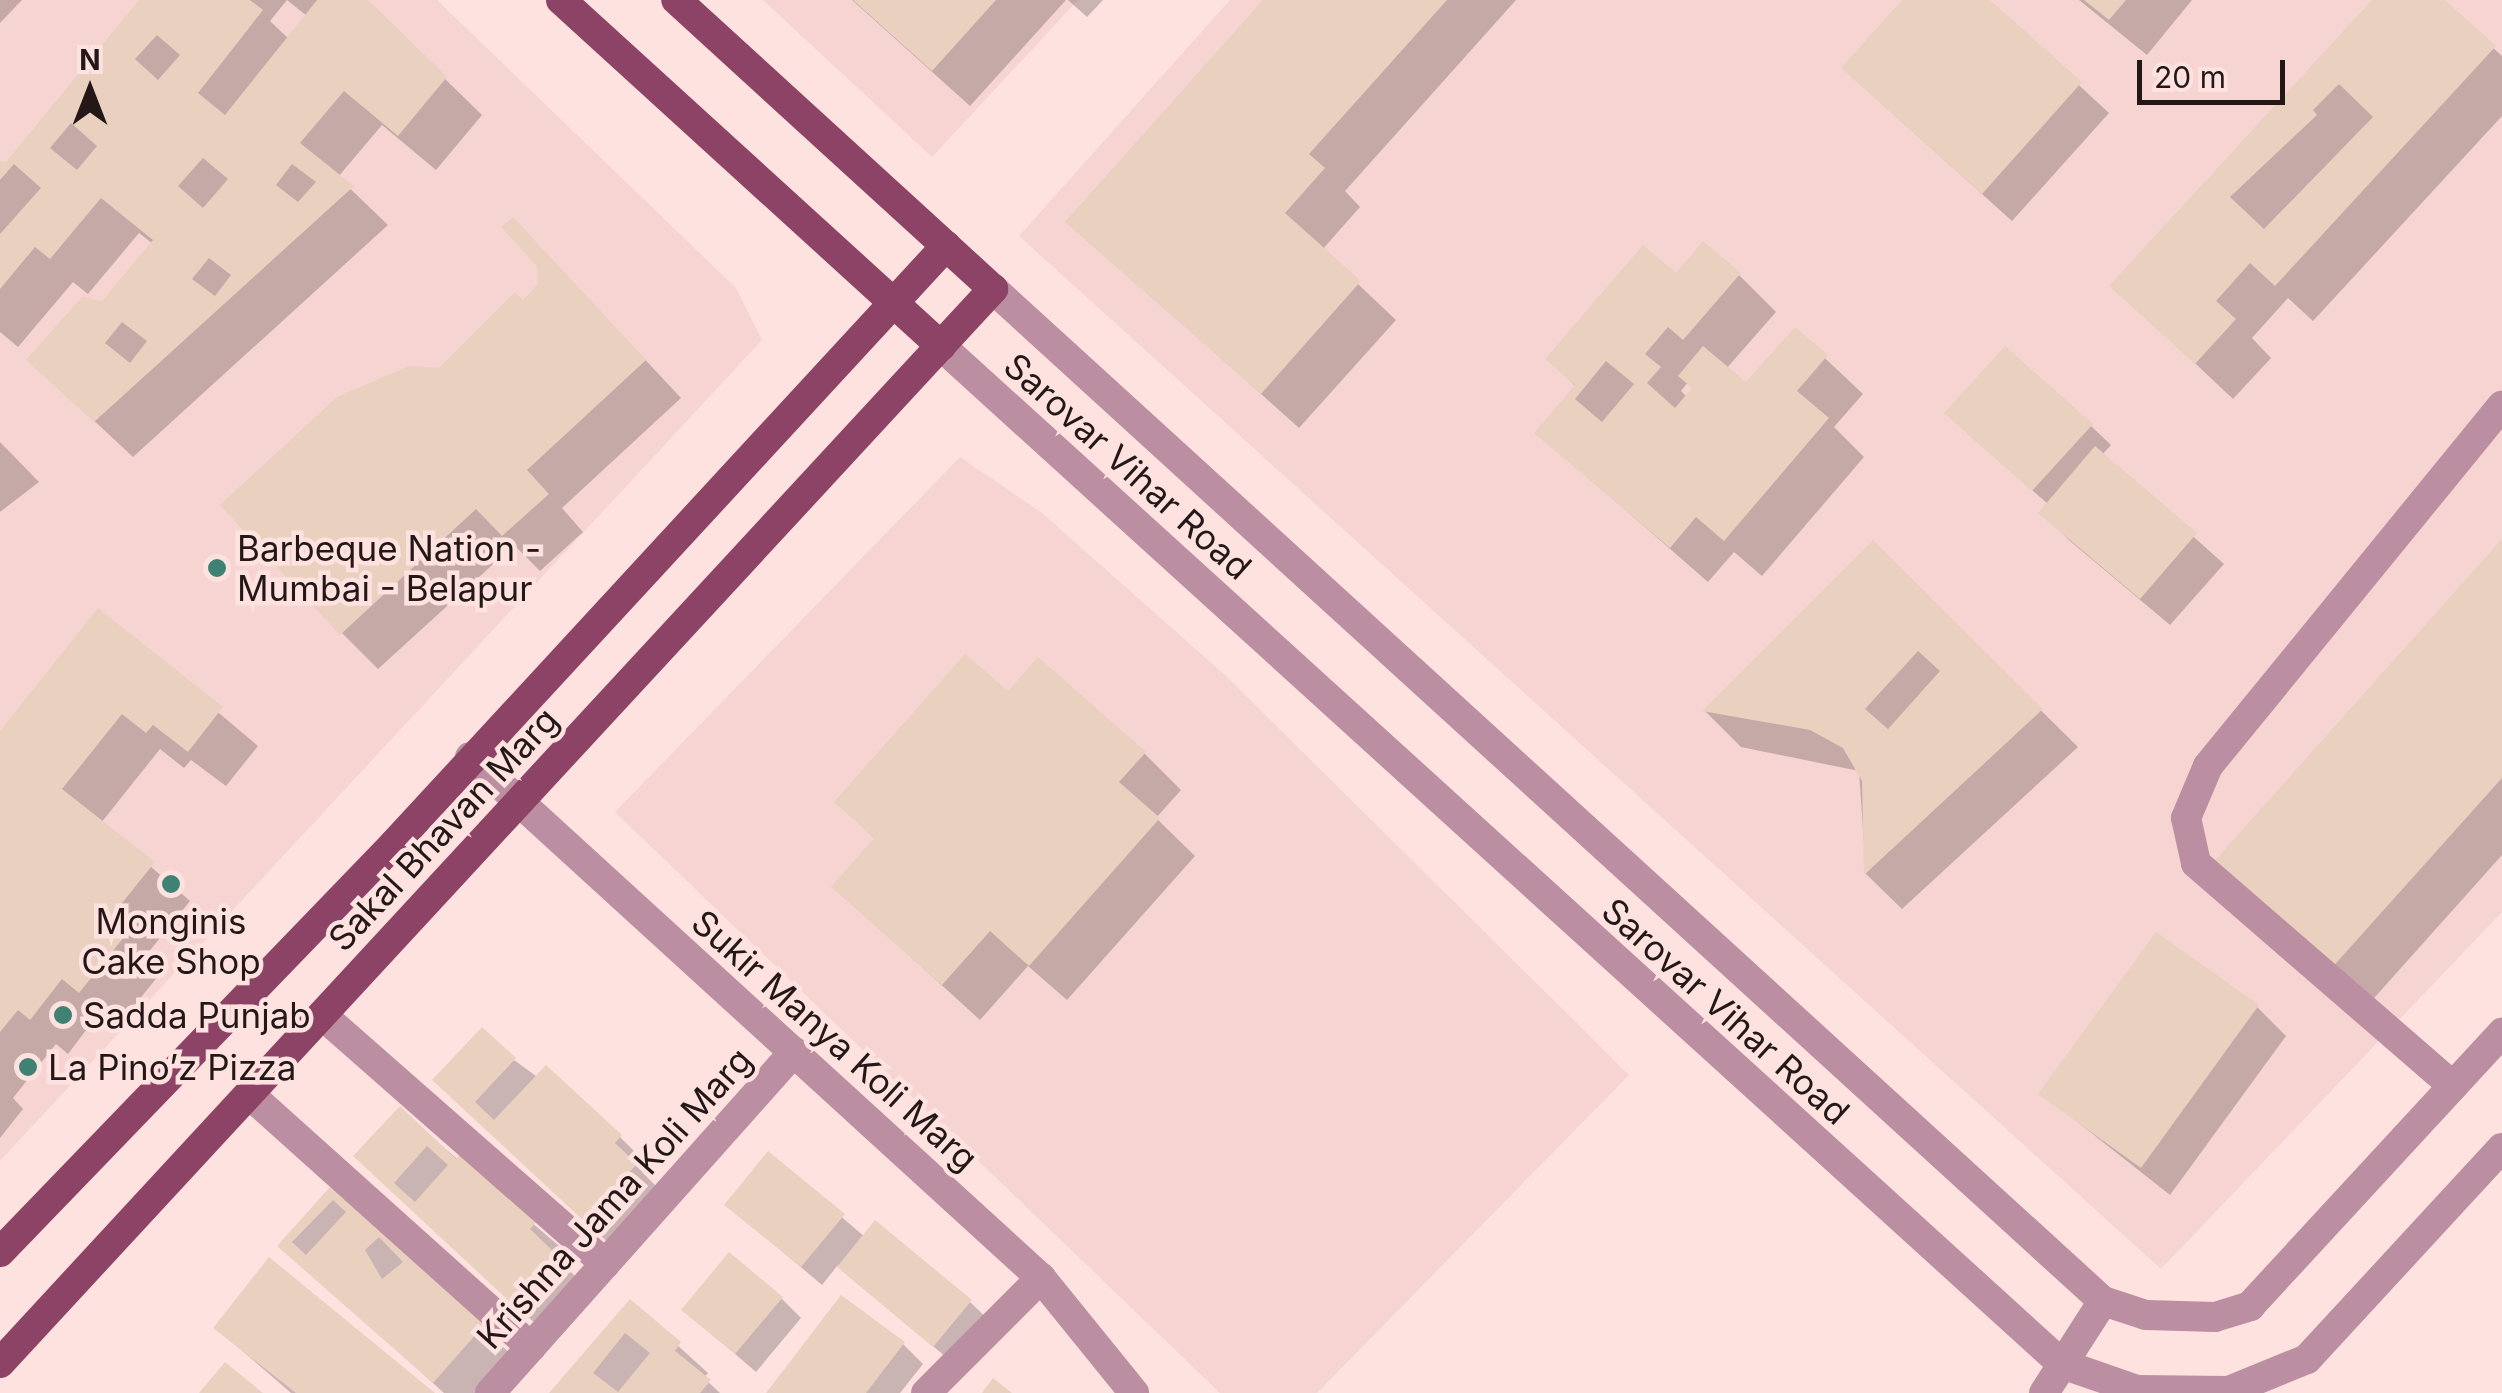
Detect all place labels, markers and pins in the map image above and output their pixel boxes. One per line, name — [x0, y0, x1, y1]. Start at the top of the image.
place label: Barbeque Nation - Mumbai - Belapur — [237, 527, 541, 609]
marker: Barbeque Nation - Mumbai - Belapur — [206, 557, 228, 579]
marker: Monginis Cake Shop — [160, 873, 182, 895]
place label: Monginis Cake Shop — [81, 900, 261, 982]
place label: Sadda Punjab — [83, 994, 311, 1036]
marker: Sadda Punjab — [52, 1004, 74, 1026]
place label: La Pino’z Pizza — [48, 1046, 296, 1088]
marker: La Pino’z Pizza — [17, 1056, 39, 1078]

